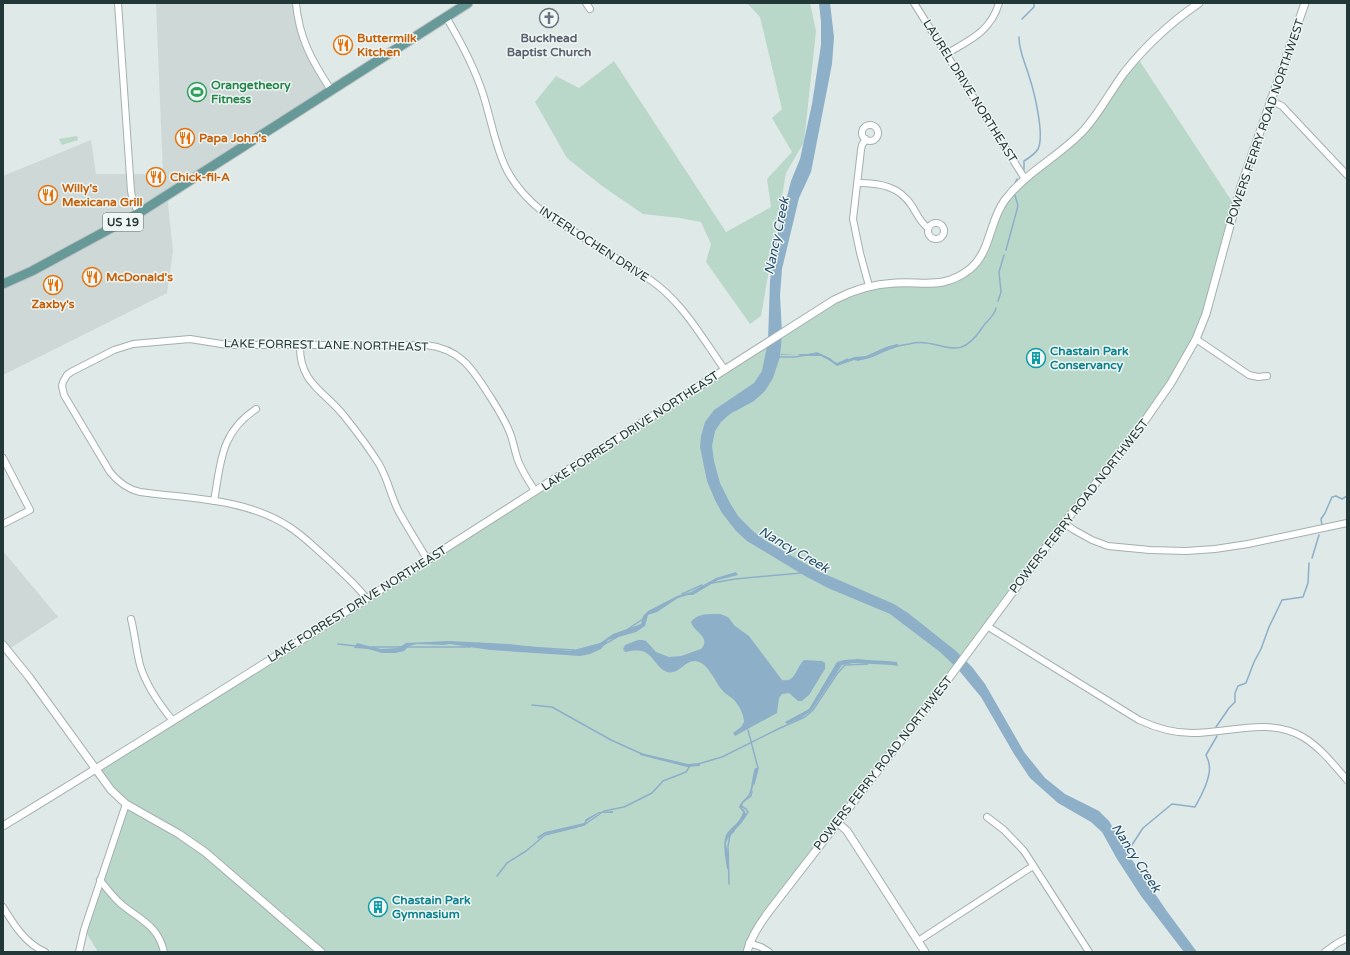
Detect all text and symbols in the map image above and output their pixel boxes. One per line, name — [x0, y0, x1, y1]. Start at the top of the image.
church icon: Buckhead Baptist Church — [538, 7, 560, 29]
street label: POWERS FERRY ROAD NORTHWEST — [1223, 16, 1307, 227]
street label: LAUREL DRIVE NORTHEAST — [920, 17, 1020, 166]
place label: Buttermilk Kitchen — [357, 31, 417, 59]
place label: Buckhead Baptist Church — [507, 31, 591, 60]
restaurant icon: Buttermilk Kitchen — [332, 34, 354, 56]
place label: Orangetheory Fitness — [211, 78, 291, 106]
sports icon: Orangetheory Fitness — [186, 81, 208, 103]
restaurant icon: Papa John's — [174, 127, 196, 149]
place label: Papa John's — [199, 131, 267, 146]
restaurant icon: Chick-fil-A — [145, 166, 167, 188]
place label: Chick-fil-A — [170, 170, 230, 184]
place label: Willy's Mexicana Grill — [62, 181, 143, 209]
restaurant icon: Willy's Mexicana Grill — [37, 184, 59, 206]
water label: Nancy Creek — [761, 195, 793, 276]
street label: INTERLOCHEN DRIVE — [537, 203, 652, 285]
road number: US 19 — [103, 213, 143, 231]
restaurant icon: McDonald's — [81, 266, 103, 288]
place label: McDonald's — [106, 270, 173, 284]
restaurant icon: Zaxby's — [42, 274, 64, 296]
place label: Zaxby's — [31, 297, 75, 312]
street label: LAKE FORREST LANE NORTHEAST — [224, 336, 429, 354]
place label: Chastain Park Conservancy — [1050, 344, 1129, 373]
building icon: Chastain Park Conservancy — [1025, 347, 1047, 369]
street label: LAKE FORREST DRIVE NORTHEAST — [539, 368, 722, 494]
street label: POWERS FERRY ROAD NORTHWEST — [1007, 416, 1152, 596]
water label: Nancy Creek — [756, 523, 833, 577]
street label: LAKE FORREST DRIVE NORTHEAST — [265, 542, 450, 665]
street label: POWERS FERRY ROAD NORTHWEST — [811, 673, 956, 853]
water label: Nancy Creek — [1108, 821, 1165, 896]
place label: Chastain Park Gymnasium — [392, 893, 471, 922]
building icon: Chastain Park Gymnasium — [367, 896, 389, 918]

